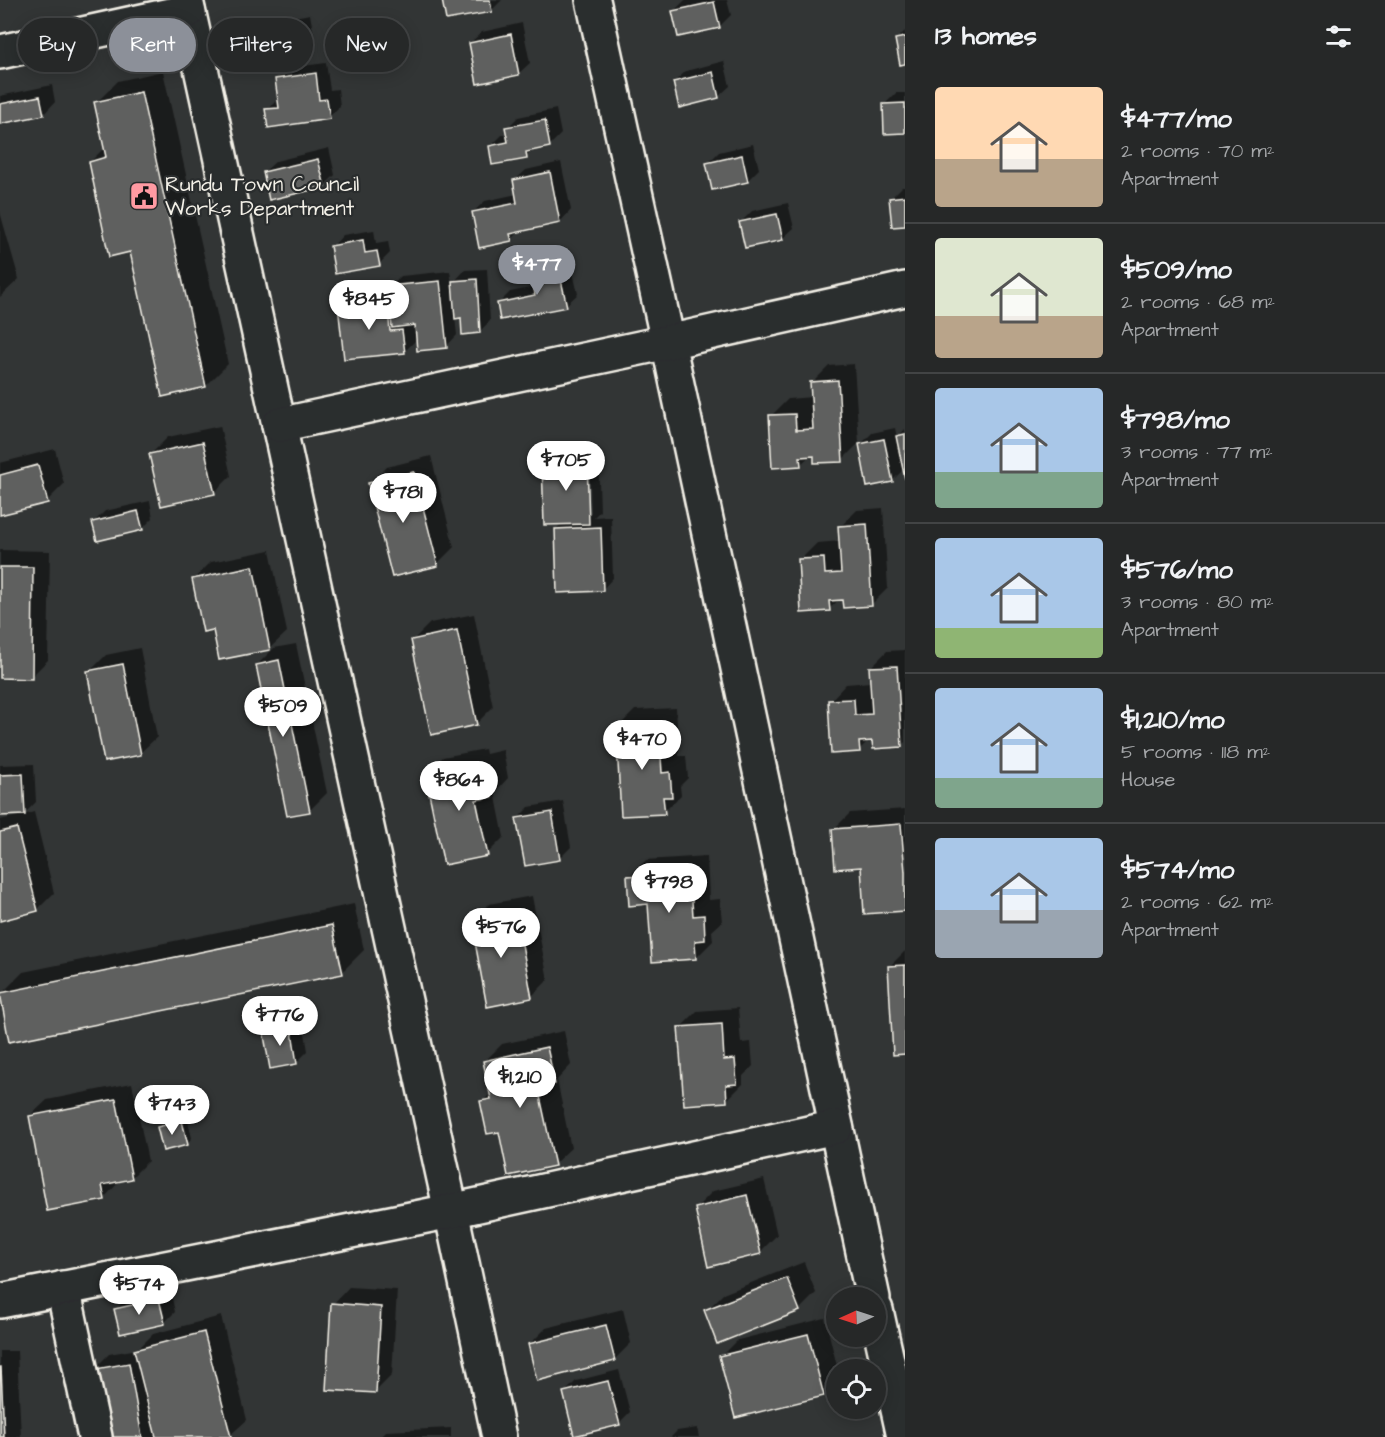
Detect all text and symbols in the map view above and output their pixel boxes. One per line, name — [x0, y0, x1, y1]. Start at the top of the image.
chip: Buy — [18, 18, 97, 72]
chip: Rent — [109, 18, 196, 72]
chip: Filters — [208, 18, 313, 72]
chip: New — [325, 18, 409, 72]
text: 13 homes — [935, 18, 1037, 54]
icon: filters — [1322, 20, 1355, 53]
text: $477/mo — [1121, 101, 1232, 137]
icon: home — [983, 111, 1055, 183]
text: 2 rooms · 70 m² — [1121, 137, 1274, 165]
text: Apartment — [1121, 165, 1219, 193]
place label: Rundu Town Council Works Department — [165, 170, 359, 224]
public building icon: Rundu Town Council Works Department — [128, 180, 160, 212]
pin: $477 — [501, 245, 573, 296]
text: $477 — [512, 250, 562, 278]
text: $509/mo — [1121, 252, 1232, 288]
icon: home — [983, 262, 1055, 334]
pin: $845 — [333, 280, 405, 331]
text: $845 — [343, 285, 395, 313]
text: 2 rooms · 68 m² — [1121, 288, 1275, 316]
text: Apartment — [1121, 316, 1219, 344]
text: $798/mo — [1121, 402, 1230, 438]
icon: home — [983, 412, 1055, 484]
text: 3 rooms · 77 m² — [1121, 438, 1273, 466]
pin: $705 — [530, 441, 602, 492]
text: $705 — [541, 446, 591, 474]
text: Apartment — [1121, 466, 1219, 494]
pin: $781 — [367, 473, 439, 524]
text: $781 — [384, 478, 422, 506]
text: $576/mo — [1121, 552, 1233, 588]
icon: home — [983, 562, 1055, 634]
text: 3 rooms · 80 m² — [1121, 588, 1274, 616]
text: Apartment — [1121, 616, 1219, 644]
pin: $509 — [247, 687, 319, 738]
text: $509 — [258, 692, 308, 720]
text: $1,210/mo — [1121, 702, 1225, 738]
icon: home — [983, 712, 1055, 784]
pin: $470 — [606, 720, 678, 771]
text: $470 — [617, 725, 667, 753]
text: 5 rooms · 118 m² — [1121, 738, 1270, 766]
pin: $864 — [423, 761, 495, 812]
text: $864 — [434, 766, 484, 794]
text: House — [1121, 766, 1175, 794]
text: $574/mo — [1121, 852, 1234, 888]
icon: home — [983, 862, 1055, 934]
pin: $798 — [633, 863, 705, 914]
text: $798 — [645, 868, 693, 896]
text: 2 rooms · 62 m² — [1121, 888, 1273, 916]
pin: $576 — [465, 908, 537, 959]
text: $576 — [476, 913, 526, 941]
text: Apartment — [1121, 916, 1219, 944]
pin: $776 — [244, 996, 316, 1047]
text: $776 — [256, 1001, 304, 1029]
pin: $1,210 — [471, 1058, 569, 1109]
text: $1,210 — [498, 1063, 542, 1091]
pin: $743 — [136, 1085, 208, 1136]
text: $743 — [148, 1090, 196, 1118]
pin: $574 — [103, 1265, 175, 1316]
text: $574 — [113, 1270, 165, 1298]
north arrow — [826, 1287, 886, 1347]
map controls — [826, 1287, 886, 1419]
button: locate — [826, 1359, 886, 1419]

